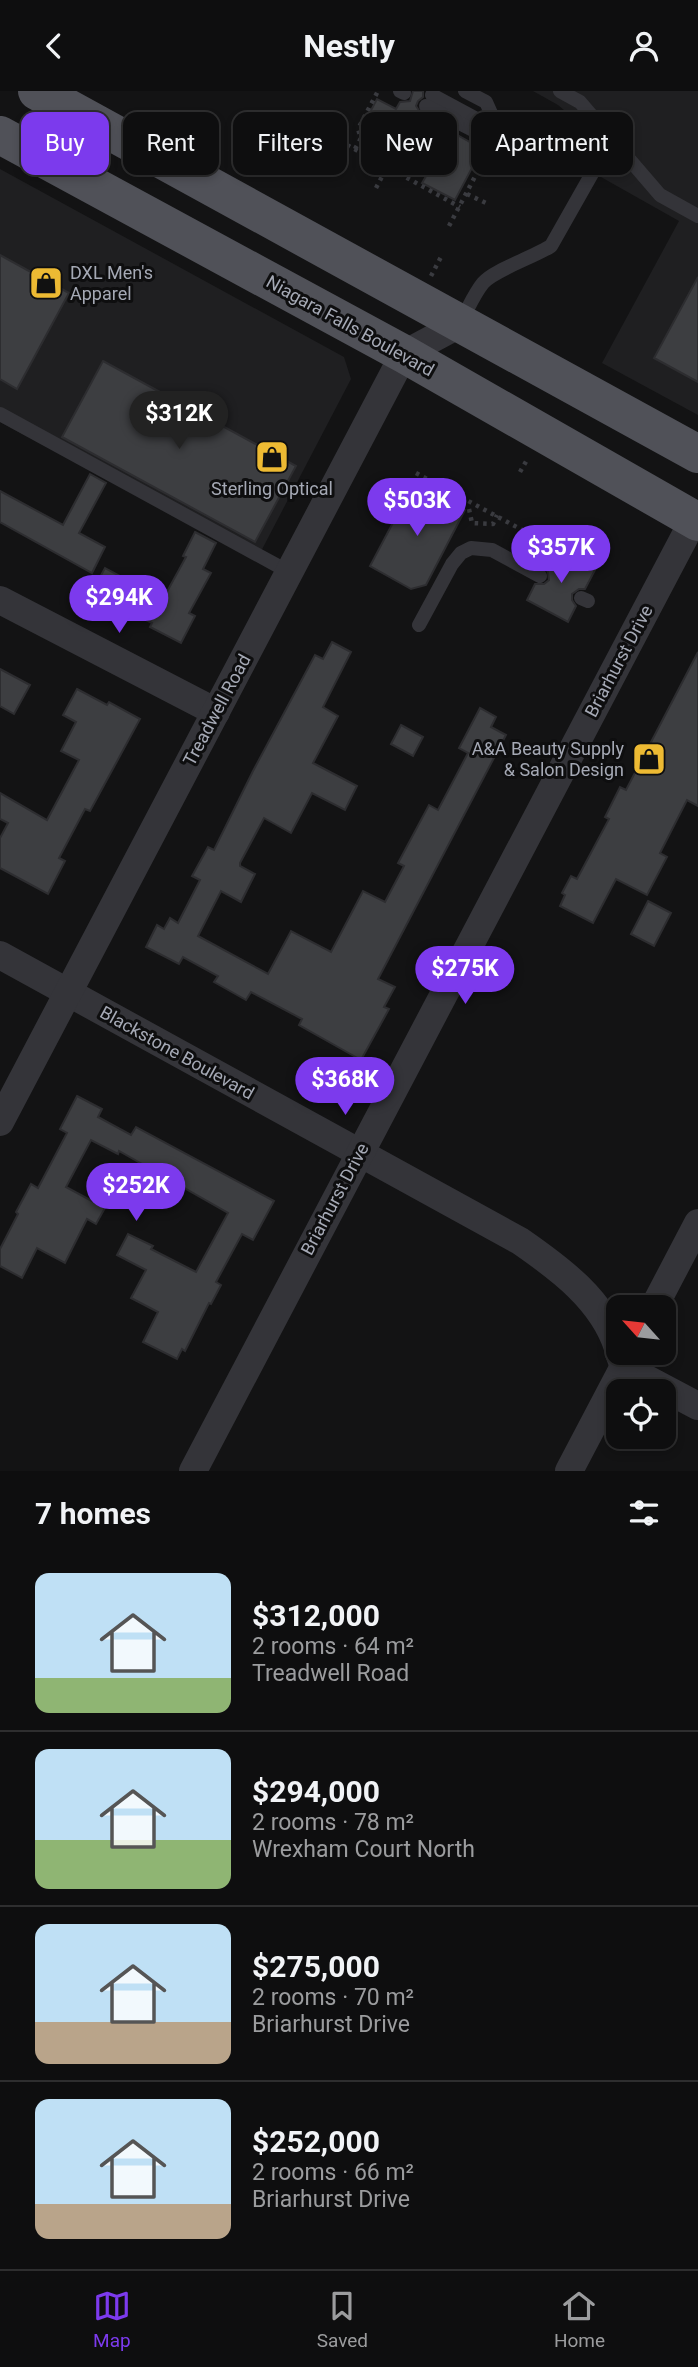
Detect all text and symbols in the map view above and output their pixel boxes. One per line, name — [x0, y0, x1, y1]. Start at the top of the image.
icon: back — [35, 27, 73, 65]
text: Nestly — [303, 27, 395, 65]
icon: person — [625, 27, 663, 65]
chip: Buy — [21, 112, 109, 175]
chip: Rent — [123, 112, 219, 175]
chip: Filters — [233, 112, 347, 175]
chip: New — [361, 112, 457, 175]
chip: Apartment — [471, 112, 633, 175]
place label: DXL Men's Apparel — [70, 262, 153, 304]
shop icon: DXL Men's Apparel — [27, 264, 65, 302]
street label: Niagara Falls Boulevard — [263, 271, 438, 380]
pin: $312K — [130, 391, 228, 451]
text: $312K — [145, 400, 213, 427]
shop icon: Sterling Optical — [253, 438, 291, 476]
place label: Sterling Optical — [211, 478, 333, 499]
pin: $503K — [368, 479, 466, 538]
text: $503K — [383, 487, 451, 514]
pin: $357K — [512, 525, 610, 585]
text: $357K — [527, 534, 595, 561]
pin: $294K — [70, 575, 168, 635]
text: $294K — [85, 584, 153, 611]
street label: Briarhurst Drive — [580, 601, 657, 720]
street label: Treadwell Road — [178, 650, 255, 769]
place label: A&A Beauty Supply & Salon Design — [472, 738, 624, 780]
shop icon: A&A Beauty Supply & Salon Design — [630, 740, 668, 778]
pin: $275K — [416, 947, 514, 1006]
text: $275K — [431, 955, 499, 982]
street label: Blackstone Boulevard — [97, 1001, 258, 1104]
pin: $368K — [296, 1058, 394, 1117]
text: $368K — [311, 1066, 379, 1093]
street label: Briarhurst Drive — [296, 1139, 373, 1258]
pin: $252K — [87, 1163, 185, 1223]
text: $252K — [102, 1172, 170, 1199]
north arrow — [606, 1295, 676, 1365]
map controls — [606, 1295, 676, 1449]
button: locate — [606, 1379, 676, 1449]
icon: filters — [625, 1494, 663, 1532]
text: 7 homes — [35, 1496, 151, 1531]
text: $312,000 — [252, 1598, 380, 1633]
icon: home — [91, 1601, 175, 1685]
text: 2 rooms · 64 m² — [252, 1633, 414, 1660]
text: Treadwell Road — [252, 1660, 409, 1687]
text: $294,000 — [252, 1774, 380, 1809]
icon: home — [91, 1777, 175, 1861]
text: 2 rooms · 78 m² — [252, 1809, 414, 1836]
text: Wrexham Court North — [252, 1836, 475, 1863]
text: $275,000 — [252, 1949, 380, 1984]
icon: home — [91, 1952, 175, 2036]
text: 2 rooms · 70 m² — [252, 1984, 414, 2011]
text: Briarhurst Drive — [252, 2011, 410, 2038]
text: $252,000 — [252, 2124, 380, 2159]
icon: home — [91, 2127, 175, 2211]
text: 2 rooms · 66 m² — [252, 2159, 414, 2186]
text: Briarhurst Drive — [252, 2186, 410, 2213]
tab: Map — [93, 2287, 131, 2352]
tab: Saved — [317, 2287, 368, 2352]
tab: Home — [554, 2287, 605, 2352]

